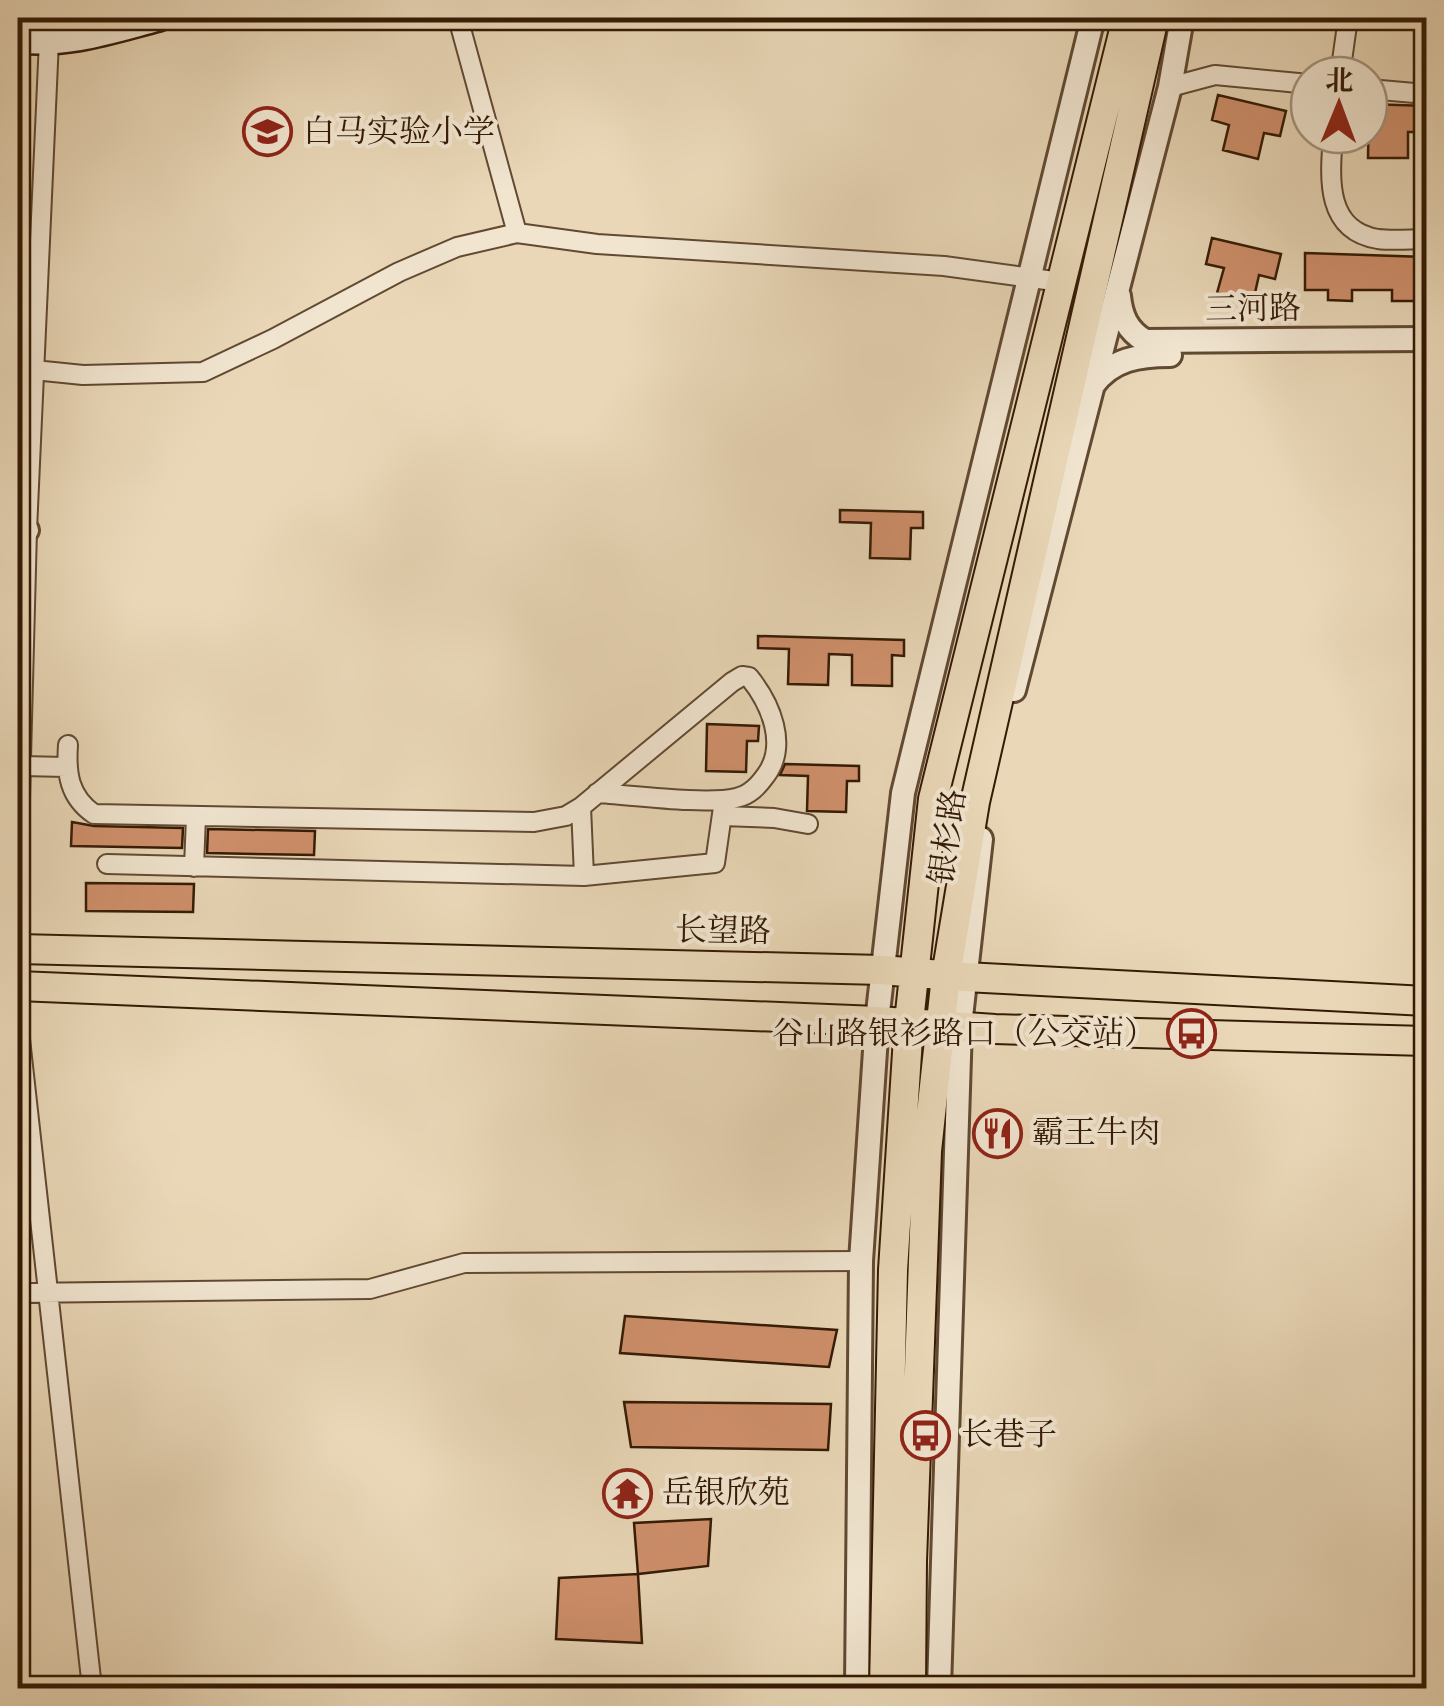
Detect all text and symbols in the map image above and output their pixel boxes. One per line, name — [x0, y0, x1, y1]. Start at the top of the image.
north arrow — [1289, 55, 1389, 155]
text: 北 — [1325, 64, 1354, 99]
school or university icon: 白马实验小学 — [242, 106, 294, 158]
place label: 白马实验小学 — [303, 112, 495, 152]
street label: 三河路 — [1205, 288, 1301, 330]
street label: 银杉路 — [922, 787, 974, 887]
street label: 长望路 — [675, 910, 771, 952]
bus stop icon: 谷山路银衫路口（公交站） — [1165, 1008, 1217, 1060]
place label: 谷山路银衫路口（公交站） — [772, 1014, 1156, 1054]
restaurant icon: 霸王牛肉 — [971, 1107, 1023, 1159]
place label: 霸王牛肉 — [1032, 1113, 1160, 1153]
bus stop icon: 长巷子 — [900, 1409, 952, 1461]
place label: 长巷子 — [961, 1415, 1057, 1455]
temple icon: 岳银欣苑 — [601, 1467, 653, 1519]
place label: 岳银欣苑 — [662, 1473, 790, 1513]

